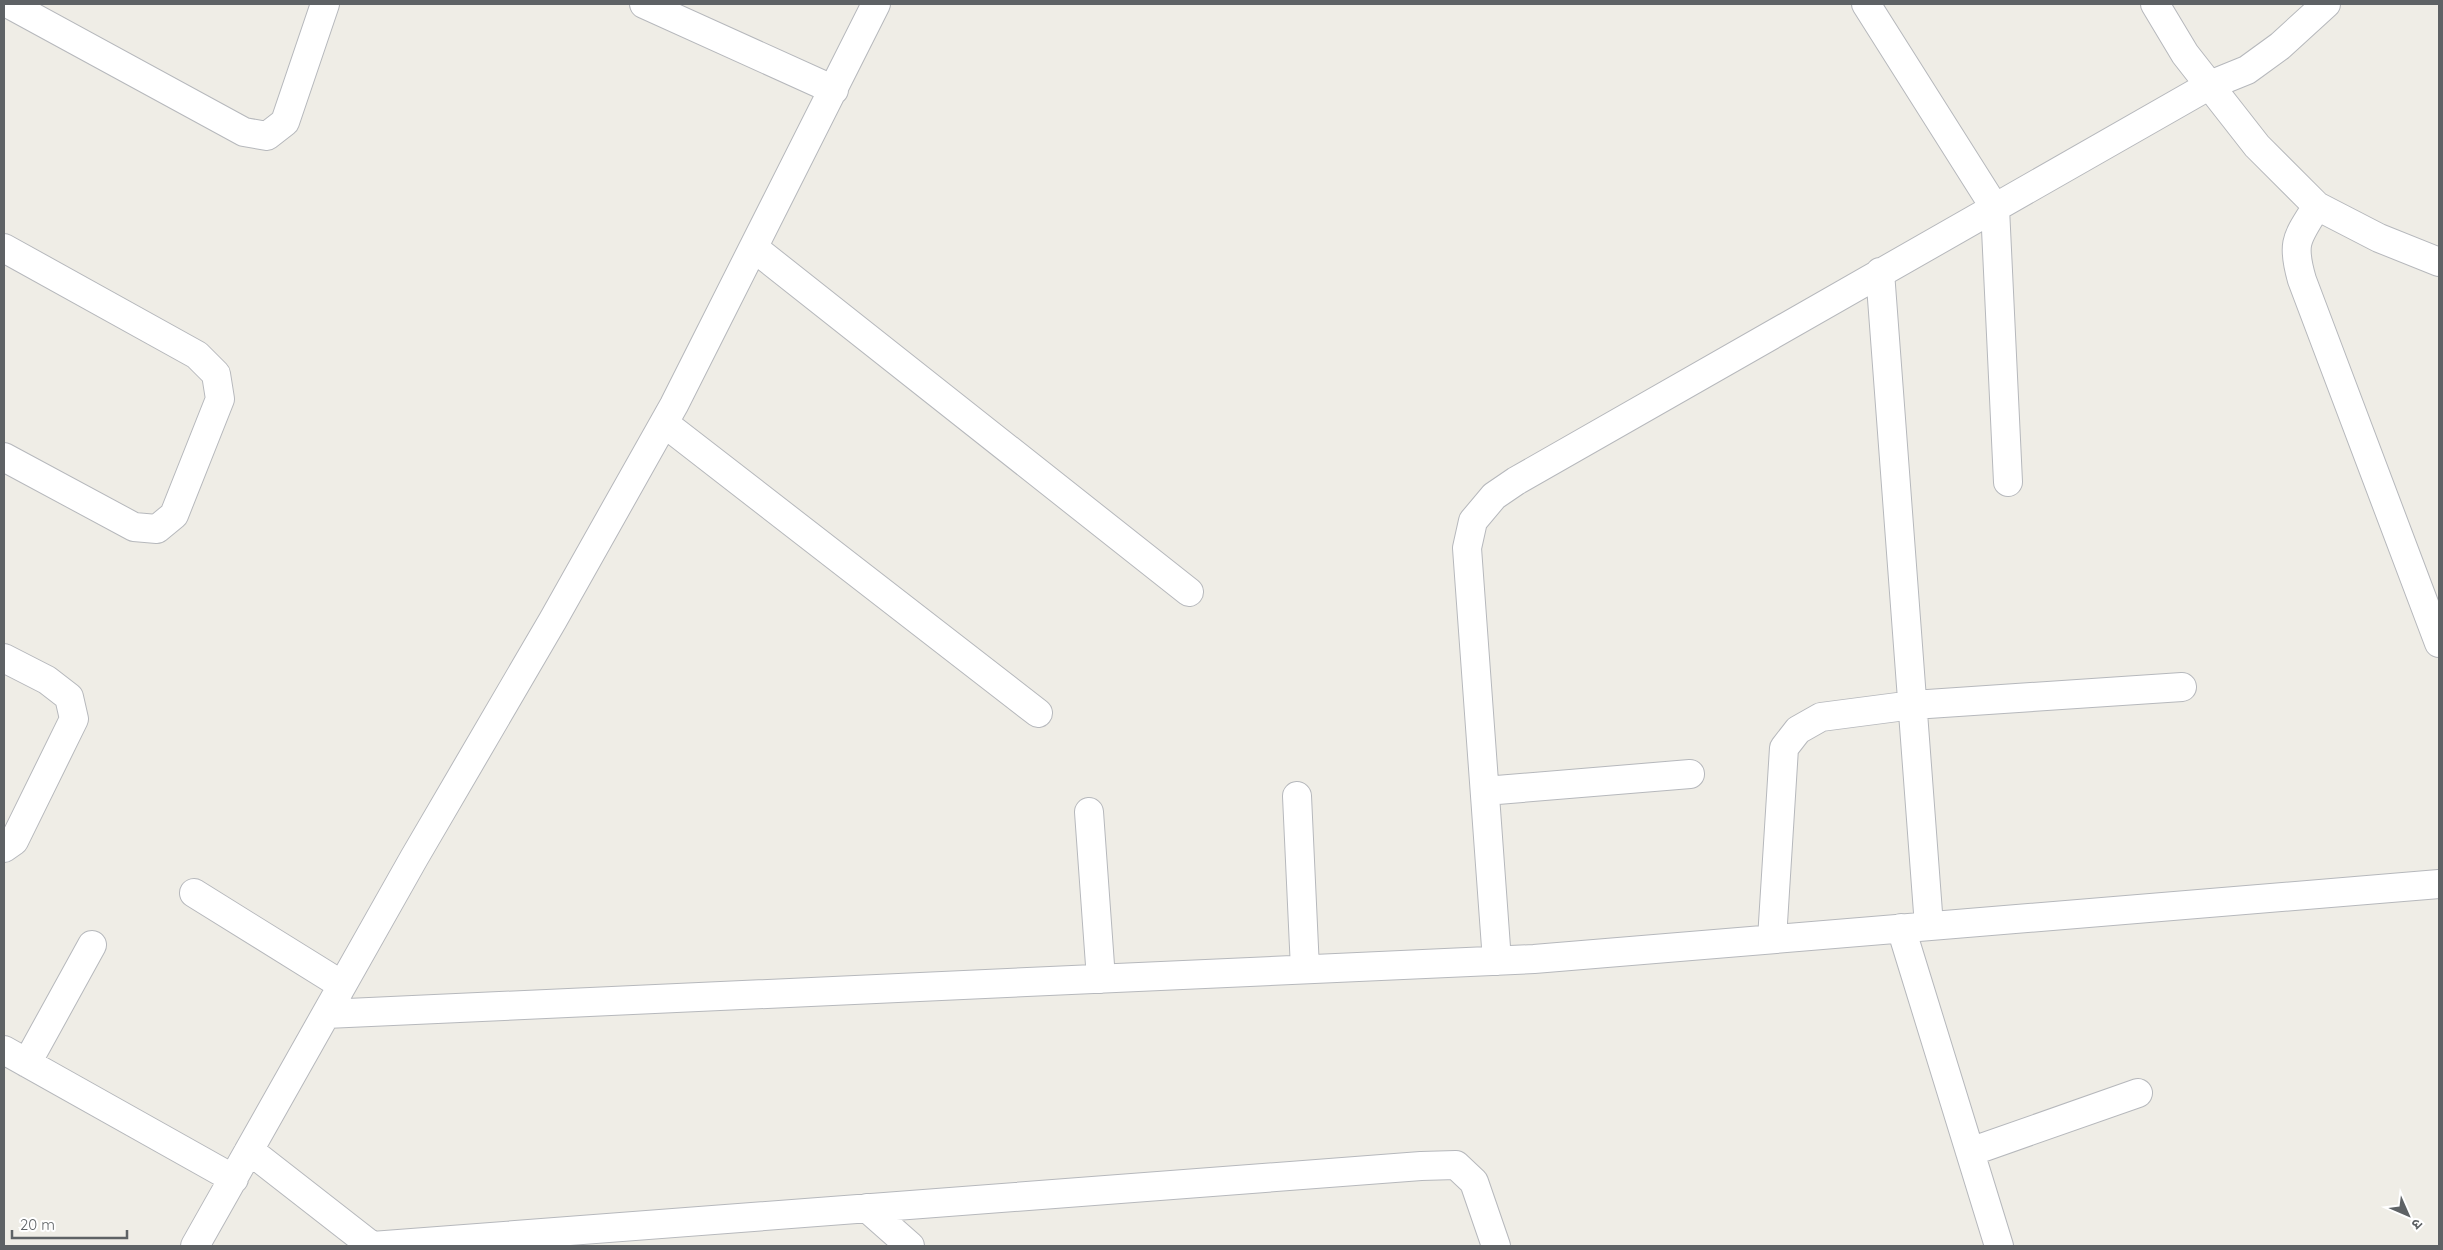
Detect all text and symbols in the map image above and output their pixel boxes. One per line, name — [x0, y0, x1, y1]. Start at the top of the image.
north arrow — [2383, 1190, 2433, 1240]
scale bar — [12, 1208, 128, 1240]
text: 20 m — [20, 1215, 55, 1234]
text: उ — [2407, 1215, 2426, 1234]

